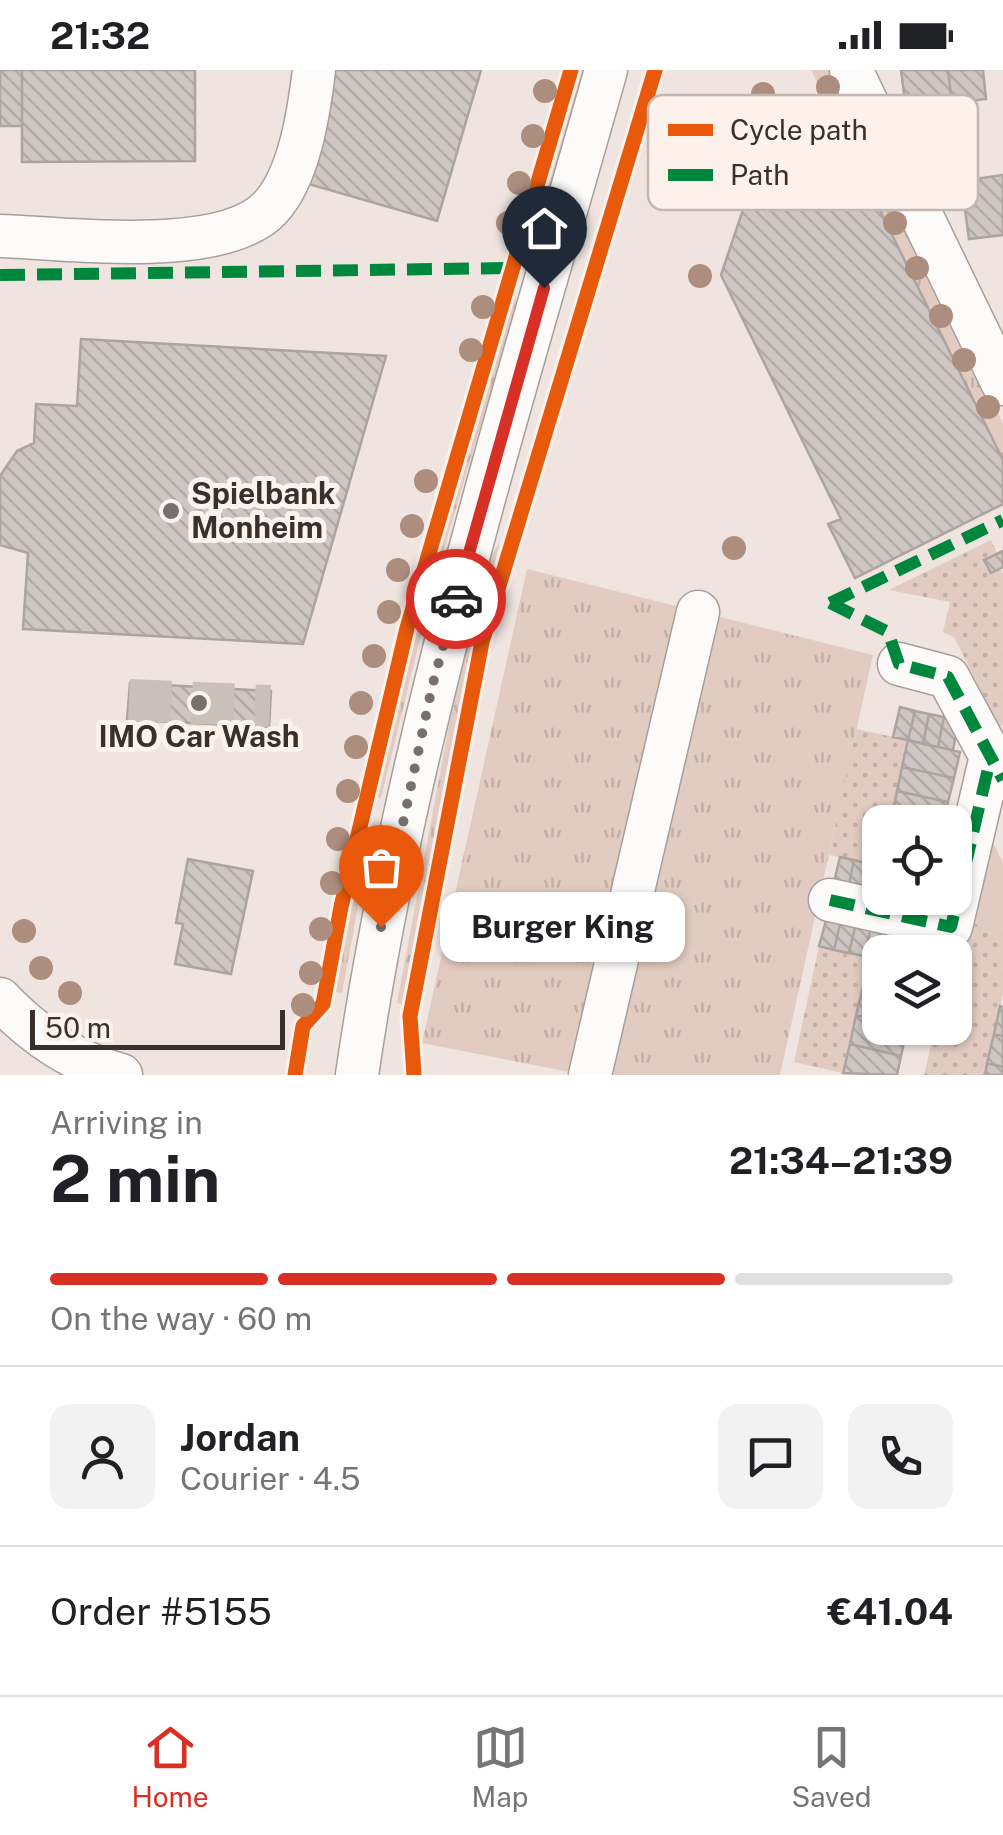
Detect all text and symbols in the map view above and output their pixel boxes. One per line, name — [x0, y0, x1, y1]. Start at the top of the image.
text: 21:32 — [50, 13, 150, 58]
legend — [648, 95, 978, 210]
text: Cycle path — [730, 113, 868, 146]
text: Path — [730, 158, 789, 191]
pin — [502, 186, 587, 289]
icon: home — [517, 201, 572, 256]
place label: Spielbank Monheim — [191, 475, 335, 545]
marker: Spielbank Monheim — [160, 500, 182, 522]
courier — [406, 549, 506, 649]
icon: car — [429, 572, 484, 627]
marker: IMO Car Wash — [188, 692, 210, 714]
place label: IMO Car Wash — [98, 718, 300, 754]
map controls — [862, 805, 972, 1045]
button: locate — [862, 805, 972, 915]
pin — [339, 825, 424, 928]
icon: bag — [354, 840, 409, 895]
callout: Burger King — [441, 892, 686, 962]
text: Burger King — [471, 908, 654, 945]
button: layers — [862, 935, 972, 1045]
scale bar — [30, 1005, 285, 1050]
text: 50 m — [45, 1011, 111, 1044]
text: Arriving in — [50, 1104, 203, 1141]
text: 21:34–21:39 — [729, 1138, 953, 1183]
text: 2 min — [50, 1140, 220, 1217]
text: On the way · 60 m — [50, 1300, 312, 1337]
button: person — [50, 1404, 155, 1509]
button: chat — [718, 1404, 823, 1509]
button: phone — [848, 1404, 953, 1509]
text: Jordan — [180, 1415, 300, 1460]
text: Courier · 4.5 — [180, 1460, 360, 1497]
text: Order #5155 — [50, 1589, 272, 1634]
text: €41.04 — [828, 1589, 953, 1634]
tab: Home — [131, 1720, 209, 1813]
tab: Map — [472, 1720, 528, 1813]
tab: Saved — [791, 1720, 872, 1813]

